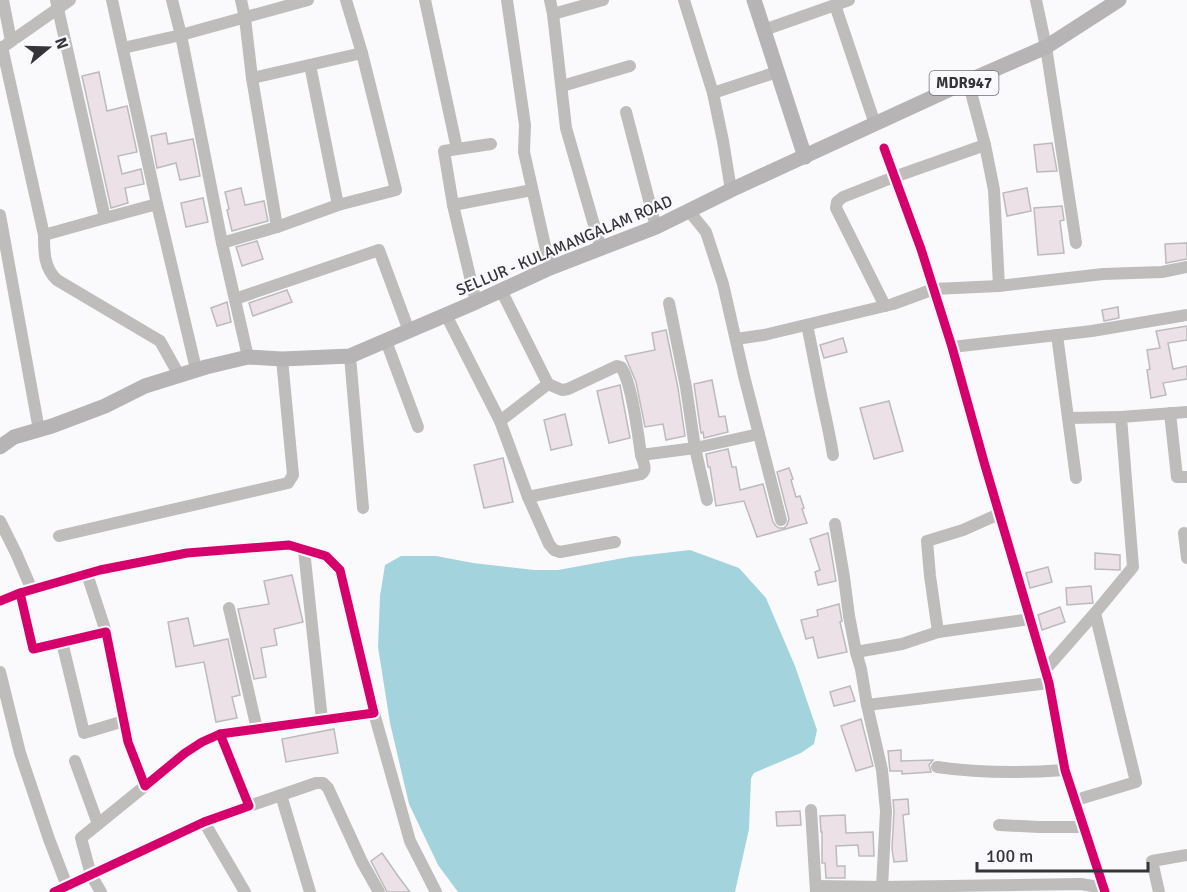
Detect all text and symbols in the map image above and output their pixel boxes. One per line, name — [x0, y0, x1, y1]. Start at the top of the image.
north arrow — [18, 18, 78, 78]
text: N — [50, 35, 73, 52]
road number: MDR947 — [930, 71, 998, 95]
street label: SELLUR - KULAMANGALAM ROAD — [453, 191, 676, 301]
scale bar — [977, 835, 1148, 873]
text: 100 m — [986, 845, 1033, 867]

